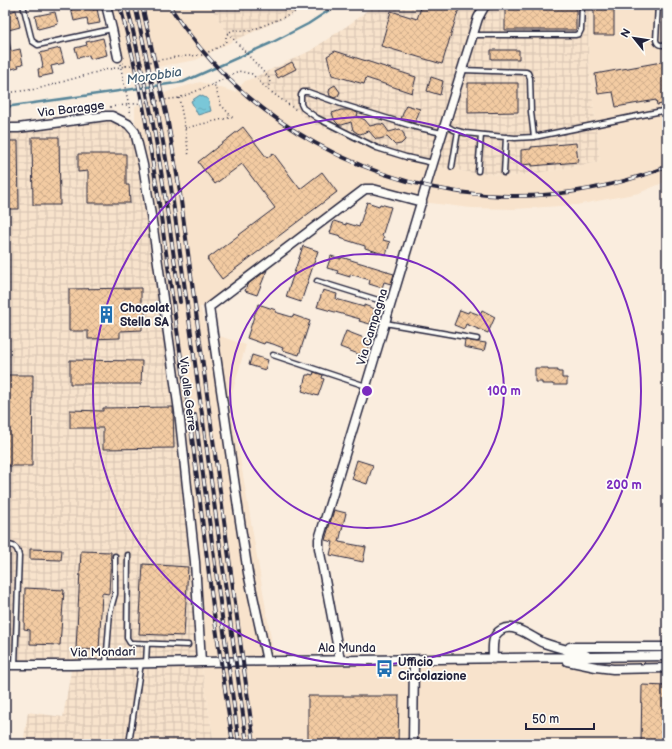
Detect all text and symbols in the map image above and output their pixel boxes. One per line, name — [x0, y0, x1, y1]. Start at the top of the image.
north arrow — [614, 18, 654, 58]
text: N — [618, 26, 633, 40]
water label: Morobbia — [125, 64, 183, 88]
street label: Via Baragge — [37, 98, 105, 121]
street label: Via Campagna — [354, 287, 391, 367]
place label: Chocolat Stella SA — [120, 301, 169, 330]
building icon: Chocolat Stella SA — [97, 305, 117, 325]
street label: Via alle Gerre — [176, 356, 199, 432]
centre of rings — [360, 384, 374, 398]
text: 100 m — [487, 384, 521, 399]
text: 200 m — [606, 478, 642, 493]
street label: Ala Munda — [318, 641, 376, 656]
street label: Via Mondari — [70, 644, 136, 661]
place label: Ufficio Circolazione — [398, 655, 467, 684]
bus stop icon: Ufficio Circolazione — [375, 659, 395, 679]
scale bar — [526, 705, 594, 731]
text: 50 m — [532, 712, 559, 727]

